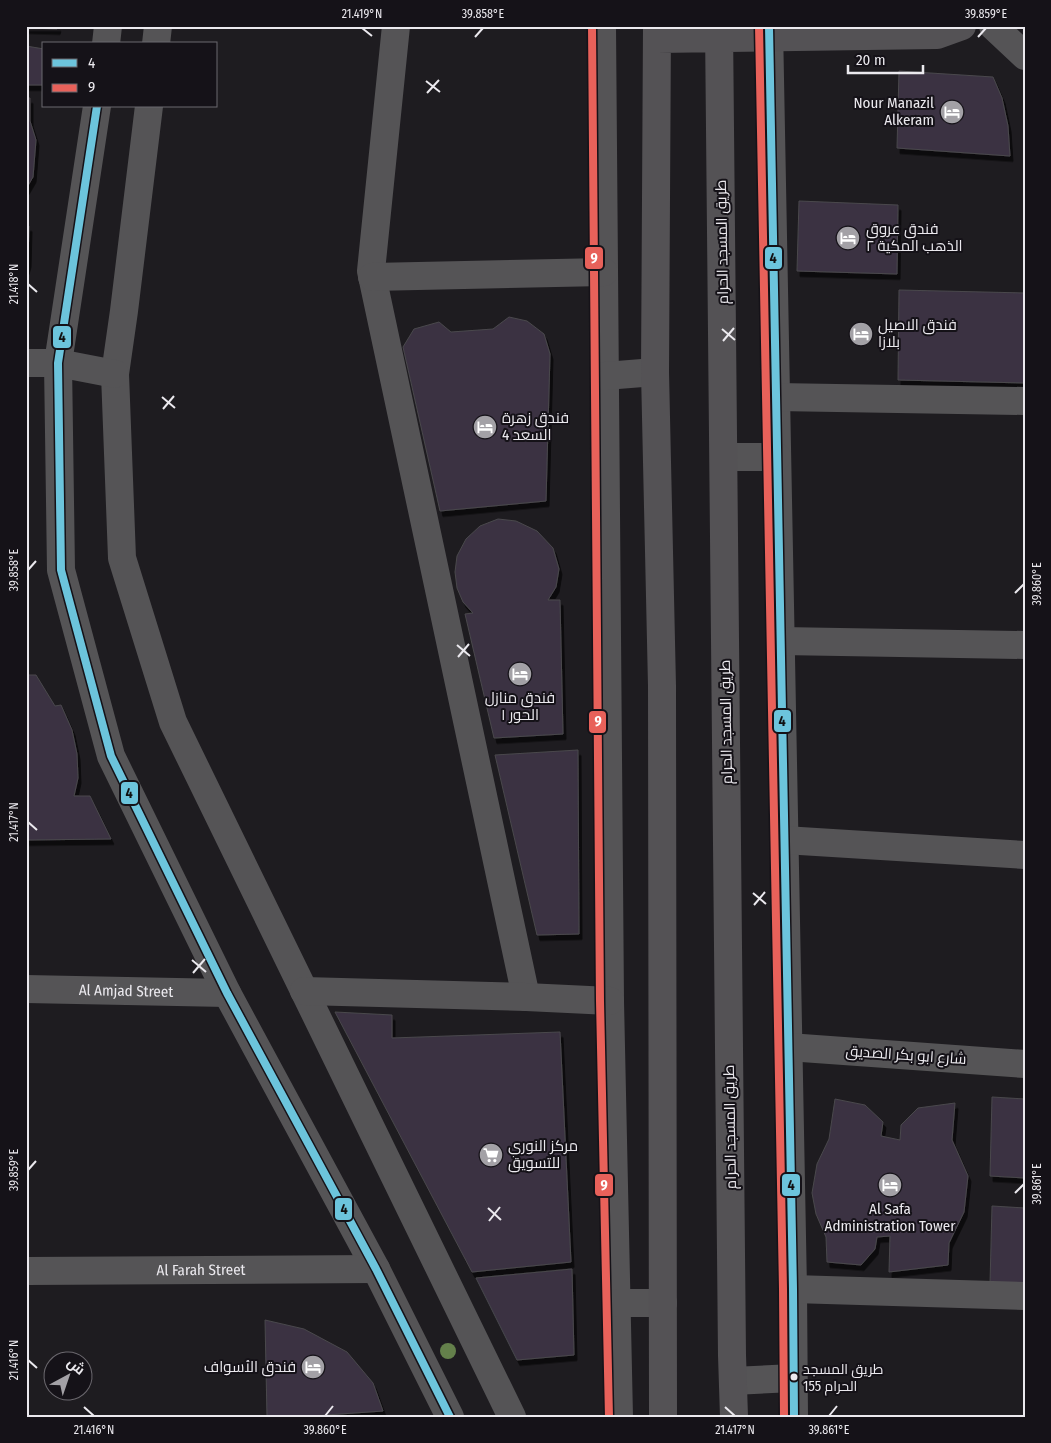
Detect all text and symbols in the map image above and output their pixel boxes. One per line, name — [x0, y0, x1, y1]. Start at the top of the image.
text: 21.419°N — [342, 7, 382, 21]
text: 39.858°E — [462, 7, 505, 21]
text: 39.859°E — [965, 7, 1007, 21]
legend — [42, 42, 218, 108]
scale bar — [848, 42, 924, 74]
text: 20 m — [856, 51, 886, 69]
text: 4 — [88, 54, 95, 72]
text: 9 — [88, 78, 95, 96]
place label: Nour Manazil Alkeram — [853, 94, 934, 129]
hotel icon: Nour Manazil Alkeram — [939, 99, 965, 125]
street label: طريق المسجد الحرام — [712, 179, 733, 305]
place label: فندق عروق الذهب المكية ٢ — [866, 220, 963, 255]
hotel icon: فندق عروق الذهب المكية ٢ — [835, 225, 861, 251]
line badge: 9 — [584, 246, 604, 270]
line badge: 4 — [764, 246, 783, 270]
text: 9 — [590, 250, 598, 267]
text: 4 — [769, 250, 777, 267]
text: 21.418°N — [7, 264, 21, 304]
place label: فندق الاصيل بلازا — [878, 316, 957, 351]
hotel icon: فندق الاصيل بلازا — [848, 321, 874, 347]
line badge: 4 — [52, 325, 72, 349]
text: 4 — [58, 329, 66, 346]
place label: فندق زهرة السعد 4 — [502, 409, 569, 444]
hotel icon: فندق زهرة السعد 4 — [472, 414, 498, 440]
text: 39.858°E — [7, 548, 21, 591]
text: 39.860°E — [1030, 562, 1044, 606]
street label: طريق المسجد الحرام — [716, 659, 737, 785]
hotel icon: فندق منازل الحور ١ — [507, 661, 533, 687]
place label: فندق منازل الحور ١ — [485, 689, 555, 724]
line badge: 4 — [773, 709, 792, 733]
line badge: 9 — [588, 710, 607, 734]
text: 9 — [594, 713, 602, 730]
text: 4 — [778, 713, 786, 730]
line badge: 4 — [120, 781, 139, 805]
text: 4 — [125, 785, 133, 802]
text: 21.417°N — [7, 802, 21, 842]
street label: Al Amjad Street — [79, 981, 173, 1001]
street label: شارع ابو بكر الصديق — [845, 1042, 967, 1070]
street label: طريق المسجد الحرام — [720, 1064, 741, 1190]
place label: مركز النوري للتسويق — [508, 1137, 578, 1173]
supermarket icon: مركز النوري للتسويق — [478, 1142, 504, 1168]
text: 39.859°E — [7, 1149, 21, 1191]
text: 39.861°E — [1030, 1163, 1044, 1205]
hotel icon: Al Safa Administration Tower — [877, 1172, 903, 1198]
line badge: 9 — [594, 1173, 614, 1197]
line badge: 4 — [781, 1173, 801, 1197]
text: 9 — [600, 1177, 608, 1194]
text: 4 — [787, 1177, 795, 1194]
line badge: 4 — [334, 1197, 353, 1221]
place label: Al Safa Administration Tower — [825, 1200, 956, 1235]
text: 4 — [340, 1201, 348, 1218]
street label: Al Farah Street — [156, 1261, 246, 1279]
text: 21.416°N — [7, 1340, 21, 1380]
north arrow — [42, 1350, 92, 1400]
text: ش — [64, 1354, 88, 1379]
hotel icon: فندق الأسواف — [300, 1354, 326, 1380]
place label: فندق الأسواف — [204, 1358, 296, 1377]
place label: طريق المسجد الحرام 155 — [803, 1361, 883, 1396]
marker: طريق المسجد الحرام 155 — [789, 1372, 799, 1382]
text: 21.416°N — [74, 1423, 114, 1437]
text: 39.860°E — [303, 1423, 347, 1437]
text: 21.417°N — [715, 1423, 755, 1437]
text: 39.861°E — [808, 1423, 850, 1437]

